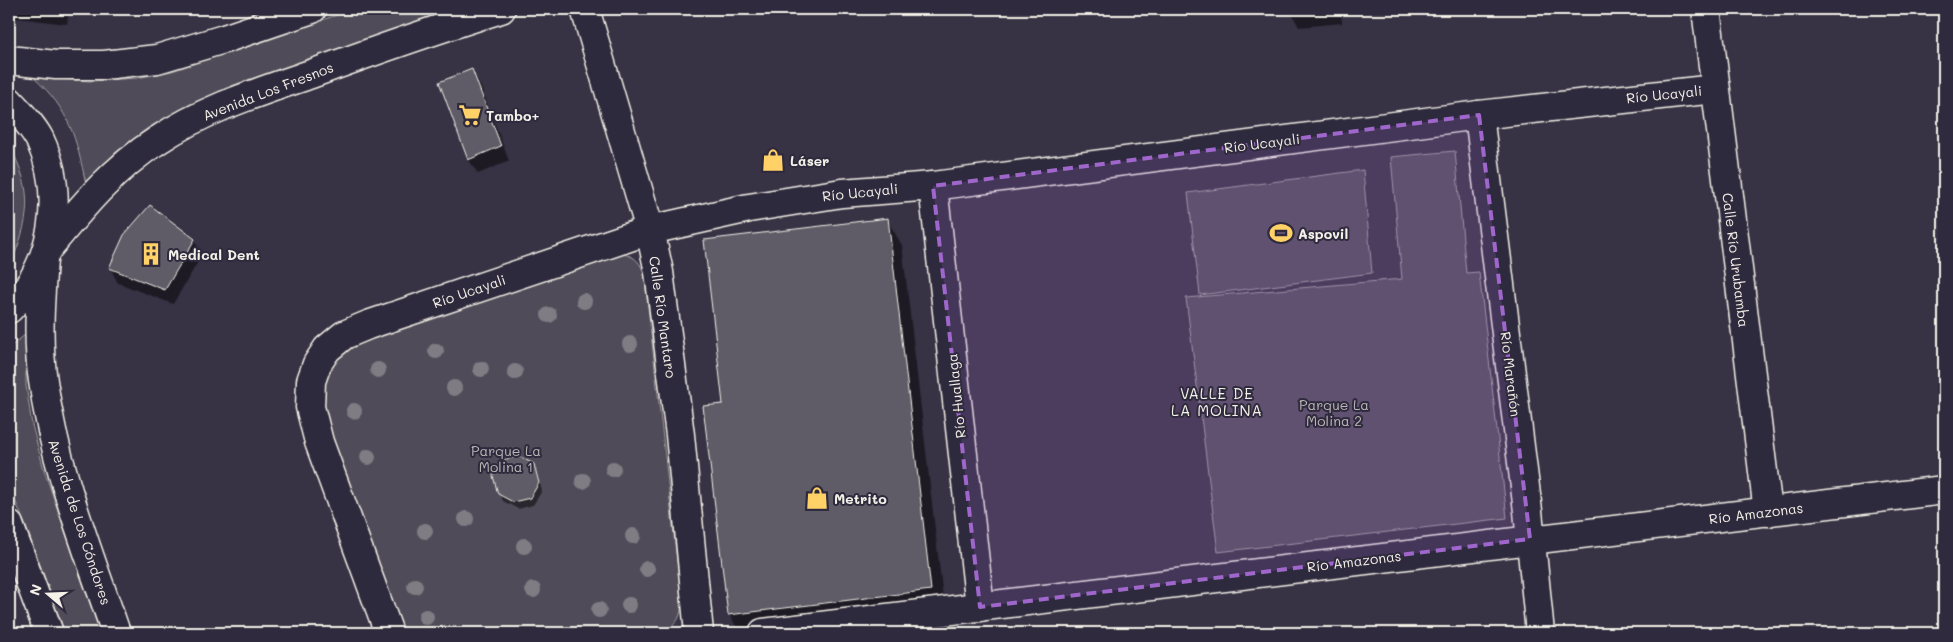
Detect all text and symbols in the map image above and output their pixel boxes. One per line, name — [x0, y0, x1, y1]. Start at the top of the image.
street label: Avenida Los Fresnos — [200, 57, 336, 125]
street label: Río Ucayali — [1625, 81, 1703, 107]
supermarket icon: Tambo+ — [457, 102, 483, 128]
place label: Tambo+ — [486, 106, 539, 125]
street label: Río Ucayali — [1223, 129, 1301, 157]
shop icon: Láser — [760, 147, 786, 173]
place label: Láser — [790, 151, 829, 170]
street label: Río Ucayali — [821, 179, 899, 205]
street label: Calle Río Urubamba — [1718, 192, 1754, 328]
sports icon: Aspovil — [1268, 220, 1294, 246]
place label: Aspovil — [1298, 224, 1348, 243]
building icon: Medical Dent — [138, 241, 164, 267]
place label: Medical Dent — [168, 245, 260, 264]
street label: Calle Río Mantaro — [645, 255, 681, 379]
street label: Río Ucayali — [430, 270, 508, 312]
street label: Río Marañón — [1496, 330, 1526, 418]
street label: Río Huallaga — [942, 353, 970, 439]
district label: VALLE DE LA MOLINA — [1171, 383, 1263, 420]
park label: Parque La Molina 2 — [1299, 395, 1369, 430]
street label: Avenida de Los Cóndores — [44, 437, 116, 607]
park label: Parque La Molina 1 — [471, 441, 541, 476]
shop icon: Metrito — [804, 485, 830, 511]
place label: Metrito — [834, 489, 887, 508]
street label: Río Amazonas — [1708, 498, 1804, 528]
street label: Río Amazonas — [1306, 546, 1402, 576]
north arrow — [22, 570, 72, 620]
text: N — [25, 581, 46, 598]

